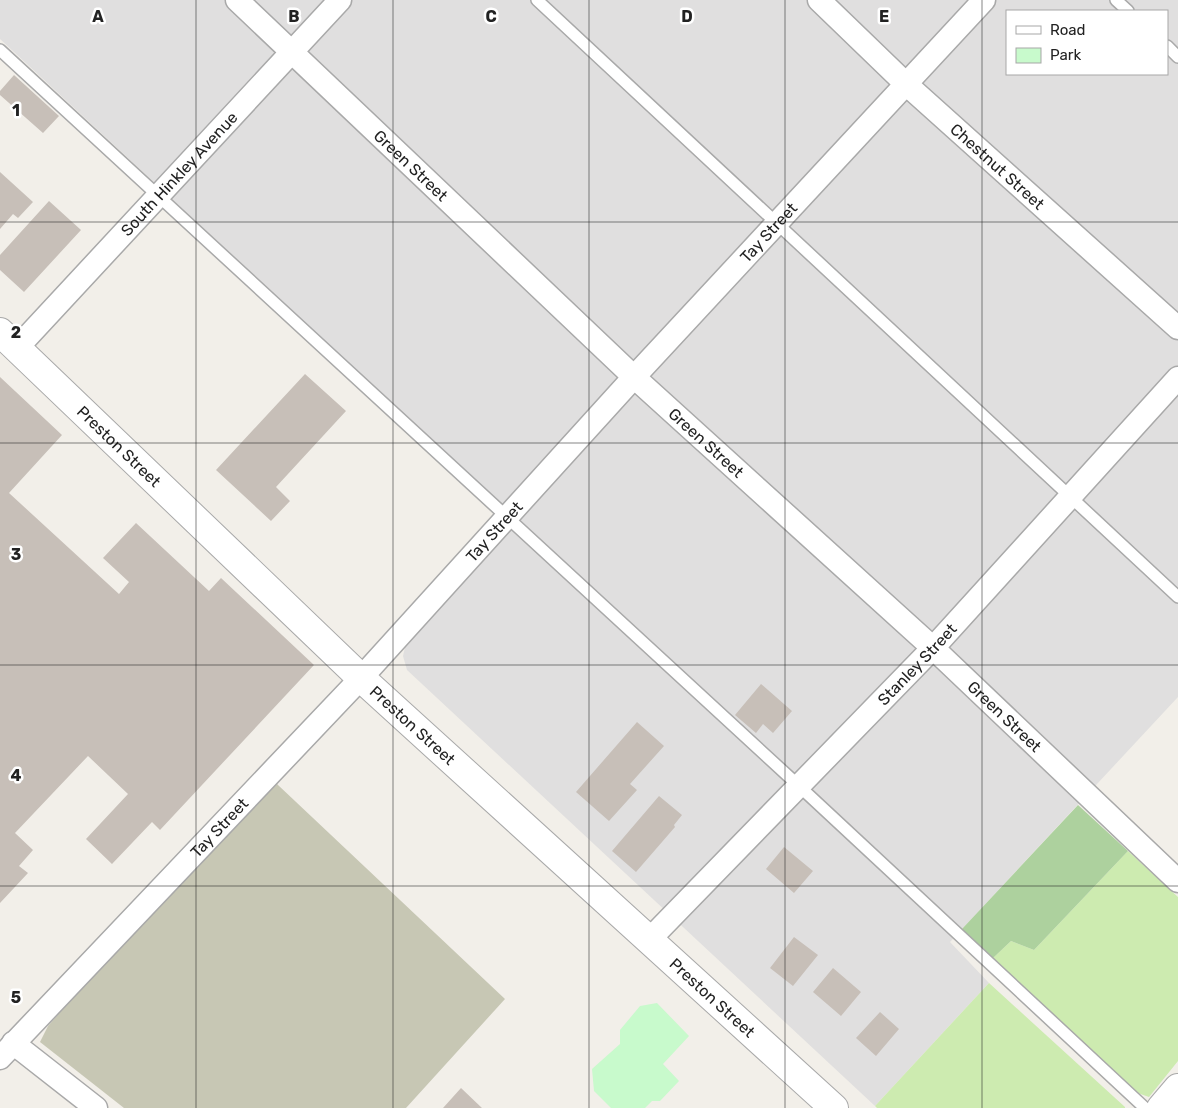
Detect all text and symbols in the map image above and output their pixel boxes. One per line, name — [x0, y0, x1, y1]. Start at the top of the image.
text: A — [92, 7, 104, 26]
text: B — [288, 7, 300, 26]
text: C — [485, 7, 497, 26]
text: D — [681, 7, 693, 26]
text: E — [879, 7, 889, 26]
legend — [1006, 10, 1168, 75]
text: Road — [1050, 21, 1086, 39]
text: Park — [1050, 46, 1081, 64]
text: 1 — [12, 101, 20, 120]
street label: South Hinkley Avenue — [117, 108, 242, 240]
street label: Chestnut Street — [946, 120, 1048, 214]
street label: Green Street — [370, 126, 452, 205]
street label: Tay Street — [736, 199, 801, 267]
text: 2 — [11, 323, 21, 342]
street label: Preston Street — [73, 402, 165, 491]
street label: Green Street — [664, 404, 747, 482]
street label: Tay Street — [462, 498, 527, 566]
text: 3 — [11, 545, 21, 564]
street label: Stanley Street — [874, 620, 961, 709]
street label: Green Street — [964, 677, 1045, 756]
street label: Preston Street — [366, 682, 459, 769]
text: 4 — [11, 766, 22, 785]
street label: Tay Street — [187, 794, 252, 862]
street label: Preston Street — [665, 954, 759, 1041]
text: 5 — [11, 988, 21, 1007]

